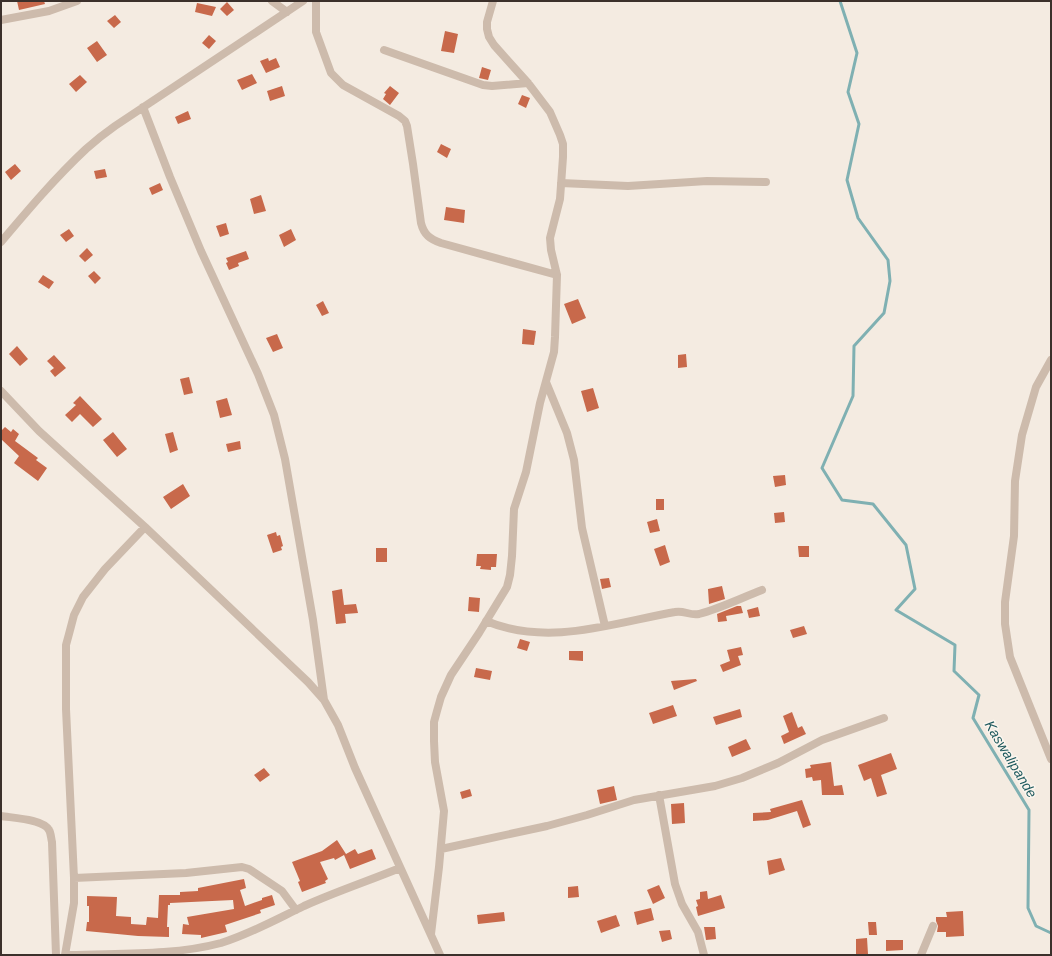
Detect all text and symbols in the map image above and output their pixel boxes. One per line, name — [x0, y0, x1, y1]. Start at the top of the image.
water label: Kaswalipande — [982, 718, 1040, 801]

